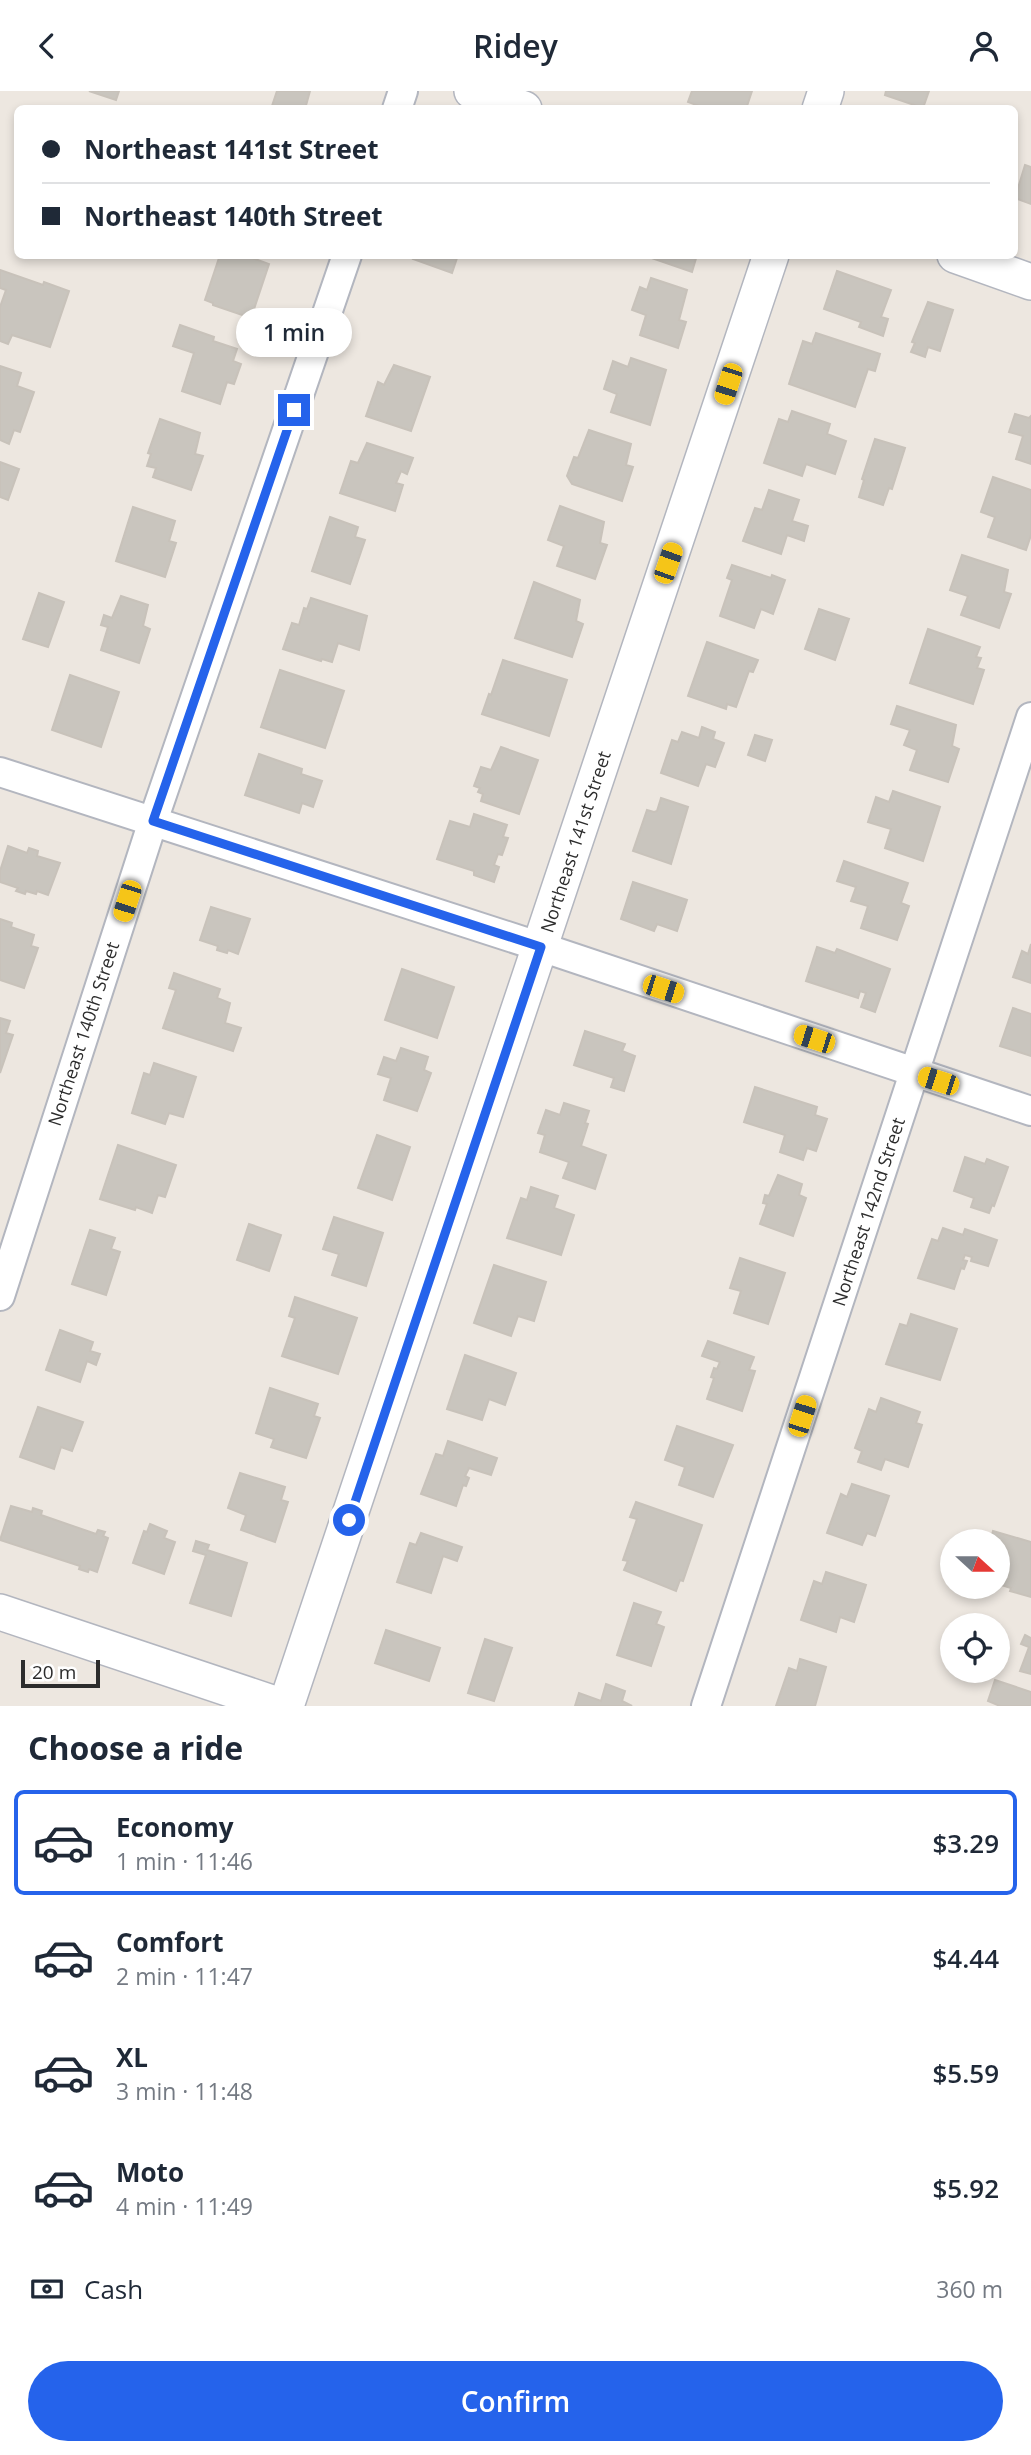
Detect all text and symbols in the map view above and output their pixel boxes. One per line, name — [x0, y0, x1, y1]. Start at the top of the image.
text: Ridey — [473, 24, 558, 67]
icon: back — [28, 27, 66, 65]
icon: person — [965, 27, 1003, 65]
text: Northeast 141st Street — [84, 131, 378, 167]
text: Northeast 140th Street — [84, 198, 383, 234]
callout: 1 min — [236, 309, 352, 357]
text: 1 min — [263, 316, 325, 348]
car — [712, 361, 745, 407]
route end — [278, 394, 310, 426]
car — [652, 540, 685, 586]
street label: Northeast 141st Street — [534, 748, 616, 936]
car — [111, 878, 144, 924]
street label: Northeast 140th Street — [42, 939, 124, 1129]
car — [640, 973, 687, 1005]
car — [791, 1023, 838, 1055]
car — [915, 1065, 962, 1097]
street label: Northeast 142nd Street — [826, 1114, 910, 1309]
car — [786, 1393, 819, 1439]
route start — [333, 1504, 365, 1536]
north arrow — [940, 1529, 1010, 1599]
map controls — [940, 1529, 1010, 1683]
button: locate — [940, 1613, 1010, 1683]
scale bar — [21, 1657, 100, 1689]
text: 20 m — [32, 1659, 76, 1685]
text: Choose a ride — [28, 1726, 243, 1769]
text: Economy — [116, 1809, 234, 1845]
icon: car — [32, 1811, 95, 1874]
text: $3.29 — [932, 1825, 999, 1861]
text: 1 min · 11:46 — [116, 1845, 253, 1877]
text: Comfort — [116, 1924, 223, 1960]
icon: car — [32, 1926, 95, 1989]
text: $4.44 — [932, 1940, 999, 1976]
text: 2 min · 11:47 — [116, 1960, 253, 1992]
text: XL — [116, 2039, 148, 2075]
icon: car — [32, 2041, 95, 2104]
text: $5.59 — [932, 2055, 999, 2091]
text: 3 min · 11:48 — [116, 2075, 253, 2107]
text: Moto — [116, 2154, 184, 2190]
icon: car — [32, 2156, 95, 2219]
text: $5.92 — [932, 2170, 999, 2206]
text: 4 min · 11:49 — [116, 2190, 253, 2222]
icon: cash — [28, 2270, 66, 2308]
text: Cash — [84, 2271, 143, 2307]
text: 360 m — [936, 2273, 1003, 2305]
button: Confirm — [28, 2361, 1003, 2441]

